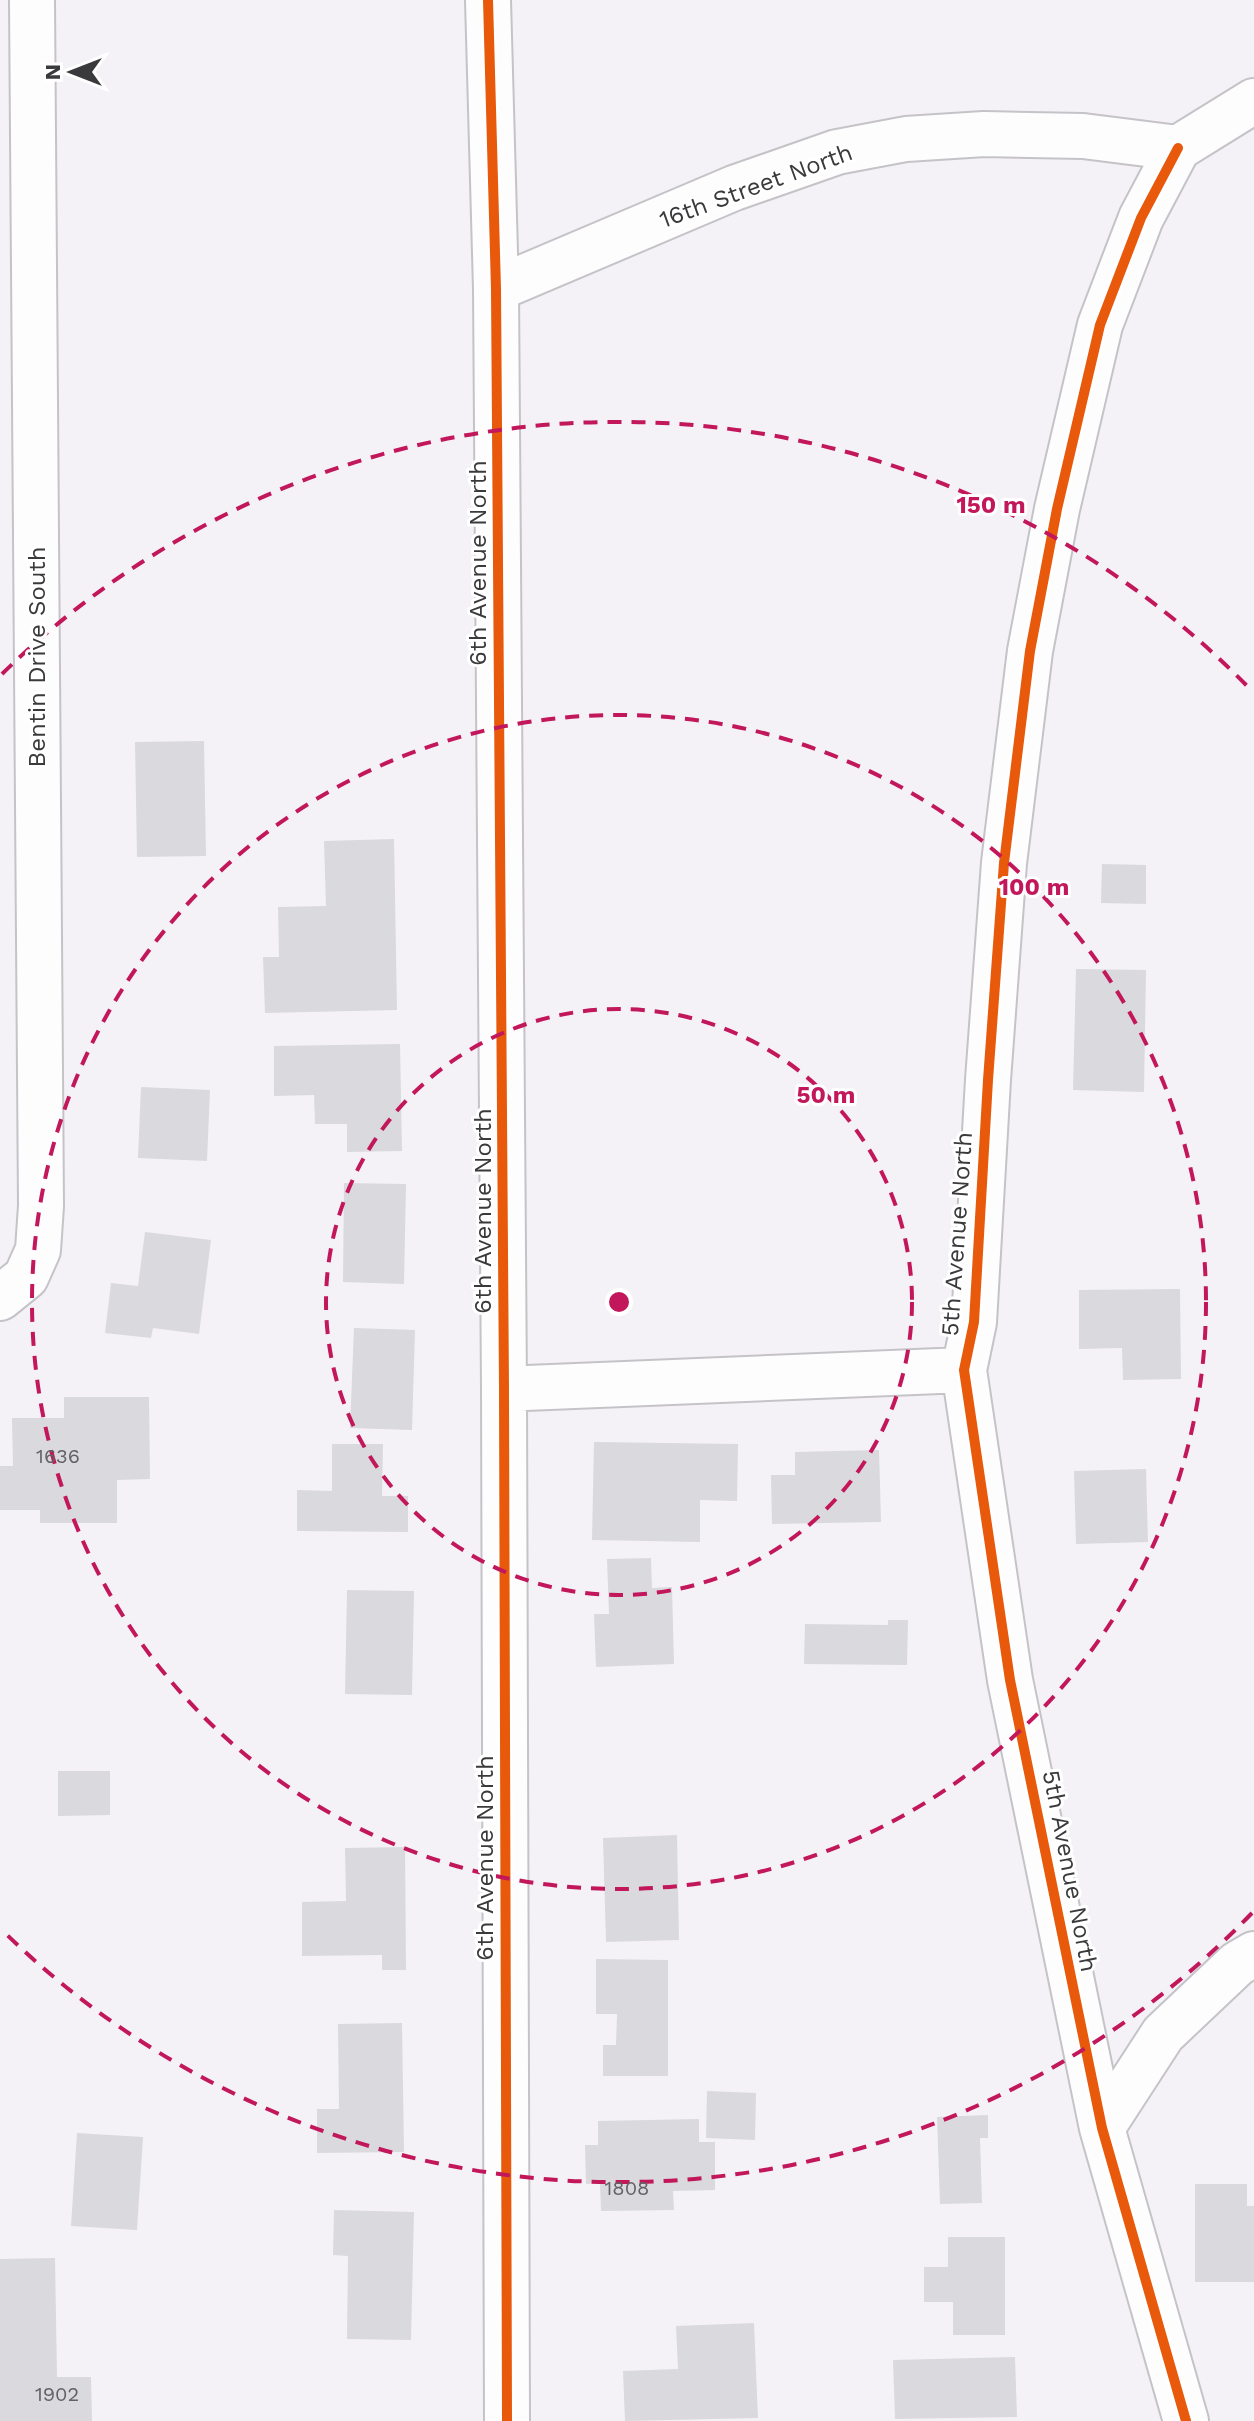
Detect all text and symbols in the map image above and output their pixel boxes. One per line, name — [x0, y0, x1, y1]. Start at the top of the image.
north arrow — [32, 32, 112, 112]
text: N — [40, 64, 65, 80]
street label: 16th Street North — [656, 138, 856, 234]
street label: 6th Avenue North — [464, 460, 492, 666]
text: 150 m — [956, 491, 1026, 519]
street label: Bentin Drive South — [23, 546, 51, 768]
text: 100 m — [999, 873, 1069, 901]
text: 50 m — [797, 1081, 855, 1109]
street label: 6th Avenue North — [469, 1108, 497, 1314]
street label: 5th Avenue North — [936, 1131, 978, 1337]
centre of rings — [605, 1288, 633, 1316]
house number: 1636 — [36, 1444, 80, 1468]
street label: 6th Avenue North — [471, 1755, 499, 1961]
street label: 5th Avenue North — [1037, 1768, 1103, 1974]
house number: 1808 — [605, 2176, 649, 2200]
house number: 1902 — [35, 2382, 79, 2406]

